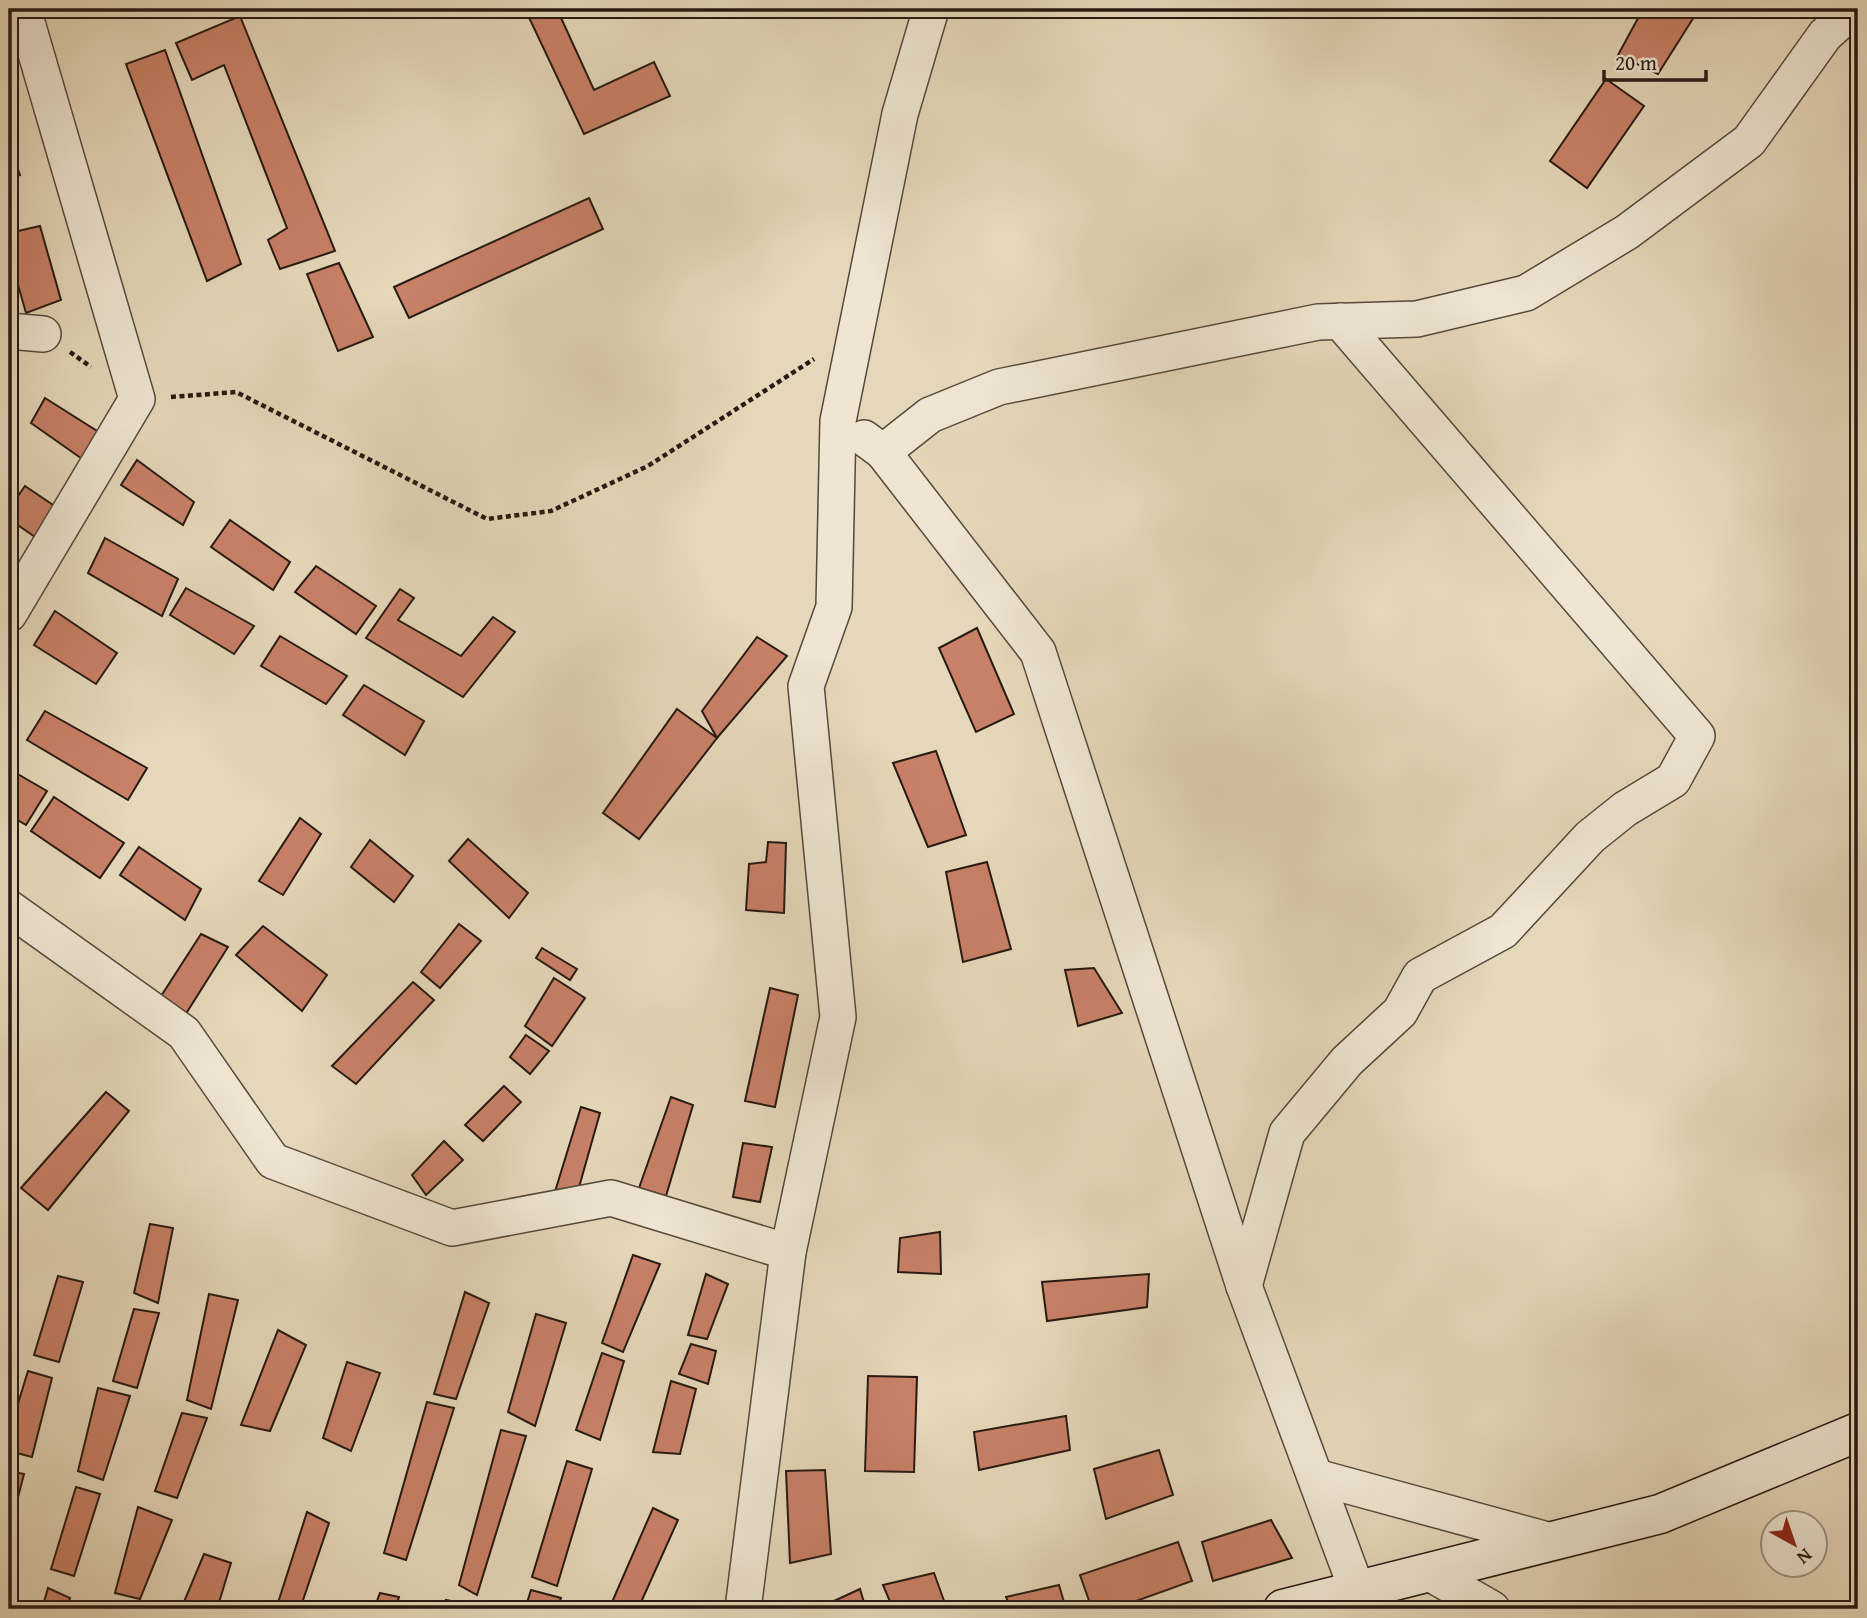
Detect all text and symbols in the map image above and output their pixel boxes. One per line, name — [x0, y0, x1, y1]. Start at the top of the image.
scale bar — [1604, 38, 1706, 82]
text: 20 m — [1615, 47, 1657, 78]
north arrow — [1758, 1510, 1828, 1580]
text: N — [1791, 1542, 1819, 1572]

